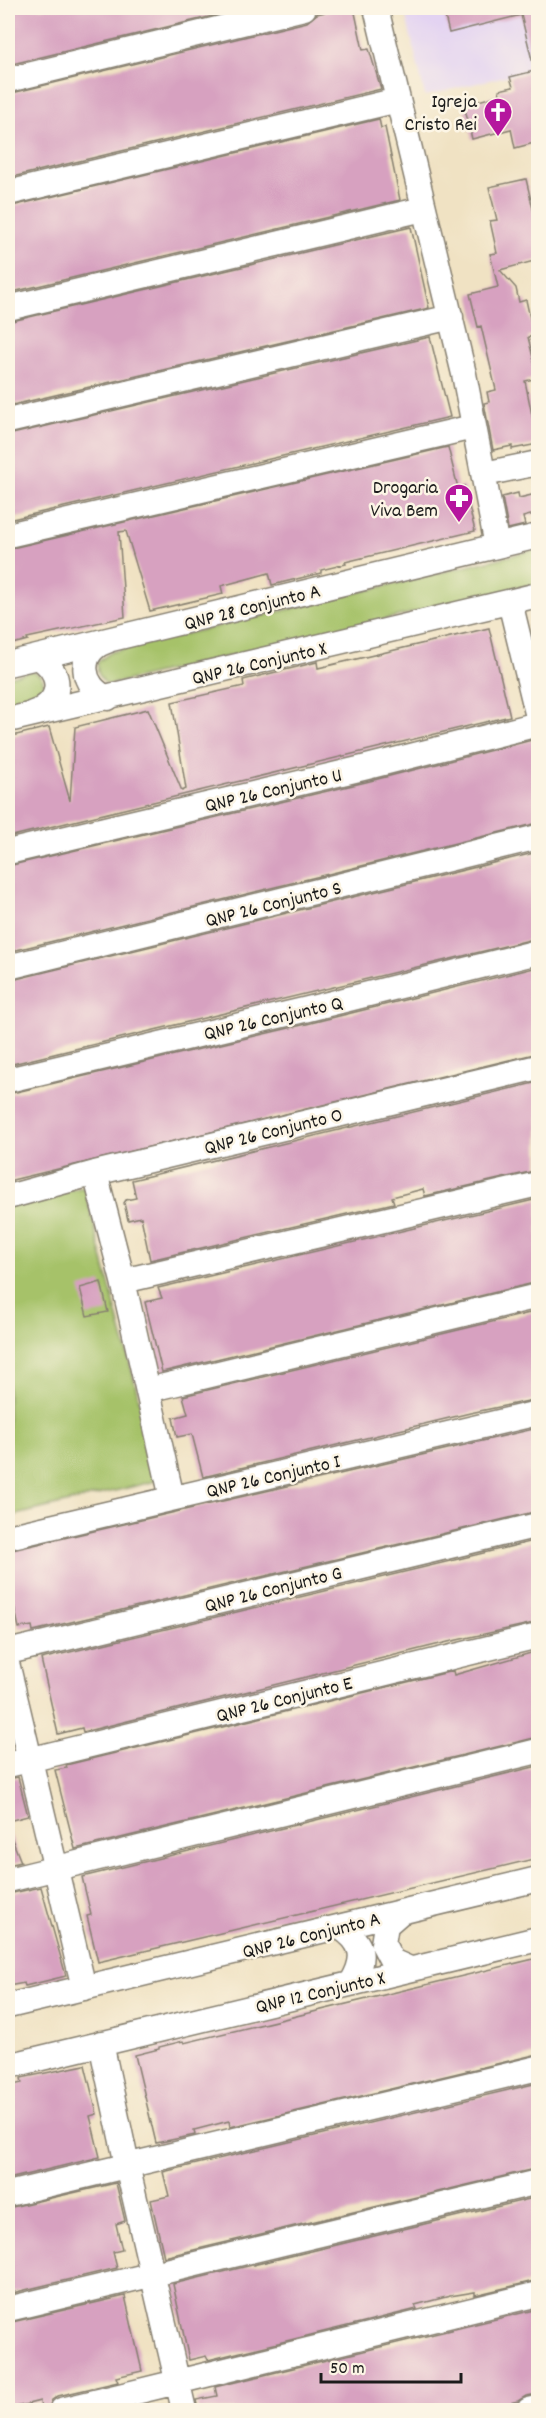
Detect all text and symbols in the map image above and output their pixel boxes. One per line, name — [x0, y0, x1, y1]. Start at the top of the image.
place label: Igreja Cristo Rei — [405, 89, 478, 140]
church icon: Igreja Cristo Rei — [482, 96, 514, 138]
place label: Drogaria Viva Bem — [370, 475, 439, 526]
pharmacy icon: Drogaria Viva Bem — [443, 482, 475, 524]
street label: QNP 28 Conjunto A — [182, 578, 324, 639]
street label: QNP 26 Conjunto X — [190, 636, 330, 694]
street label: QNP 26 Conjunto U — [202, 763, 345, 821]
street label: QNP 26 Conjunto S — [203, 875, 345, 936]
street label: QNP 26 Conjunto Q — [201, 990, 346, 1050]
street label: QNP 26 Conjunto O — [202, 1102, 346, 1164]
street label: QNP 26 Conjunto I — [204, 1449, 343, 1507]
street label: QNP 26 Conjunto G — [202, 1560, 345, 1621]
street label: QNP 26 Conjunto E — [214, 1670, 356, 1731]
street label: QNP 26 Conjunto A — [240, 1906, 384, 1968]
street label: QNP 12 Conjunto X — [253, 1965, 388, 2022]
scale bar — [321, 2346, 460, 2384]
text: 50 m — [330, 2357, 365, 2382]

